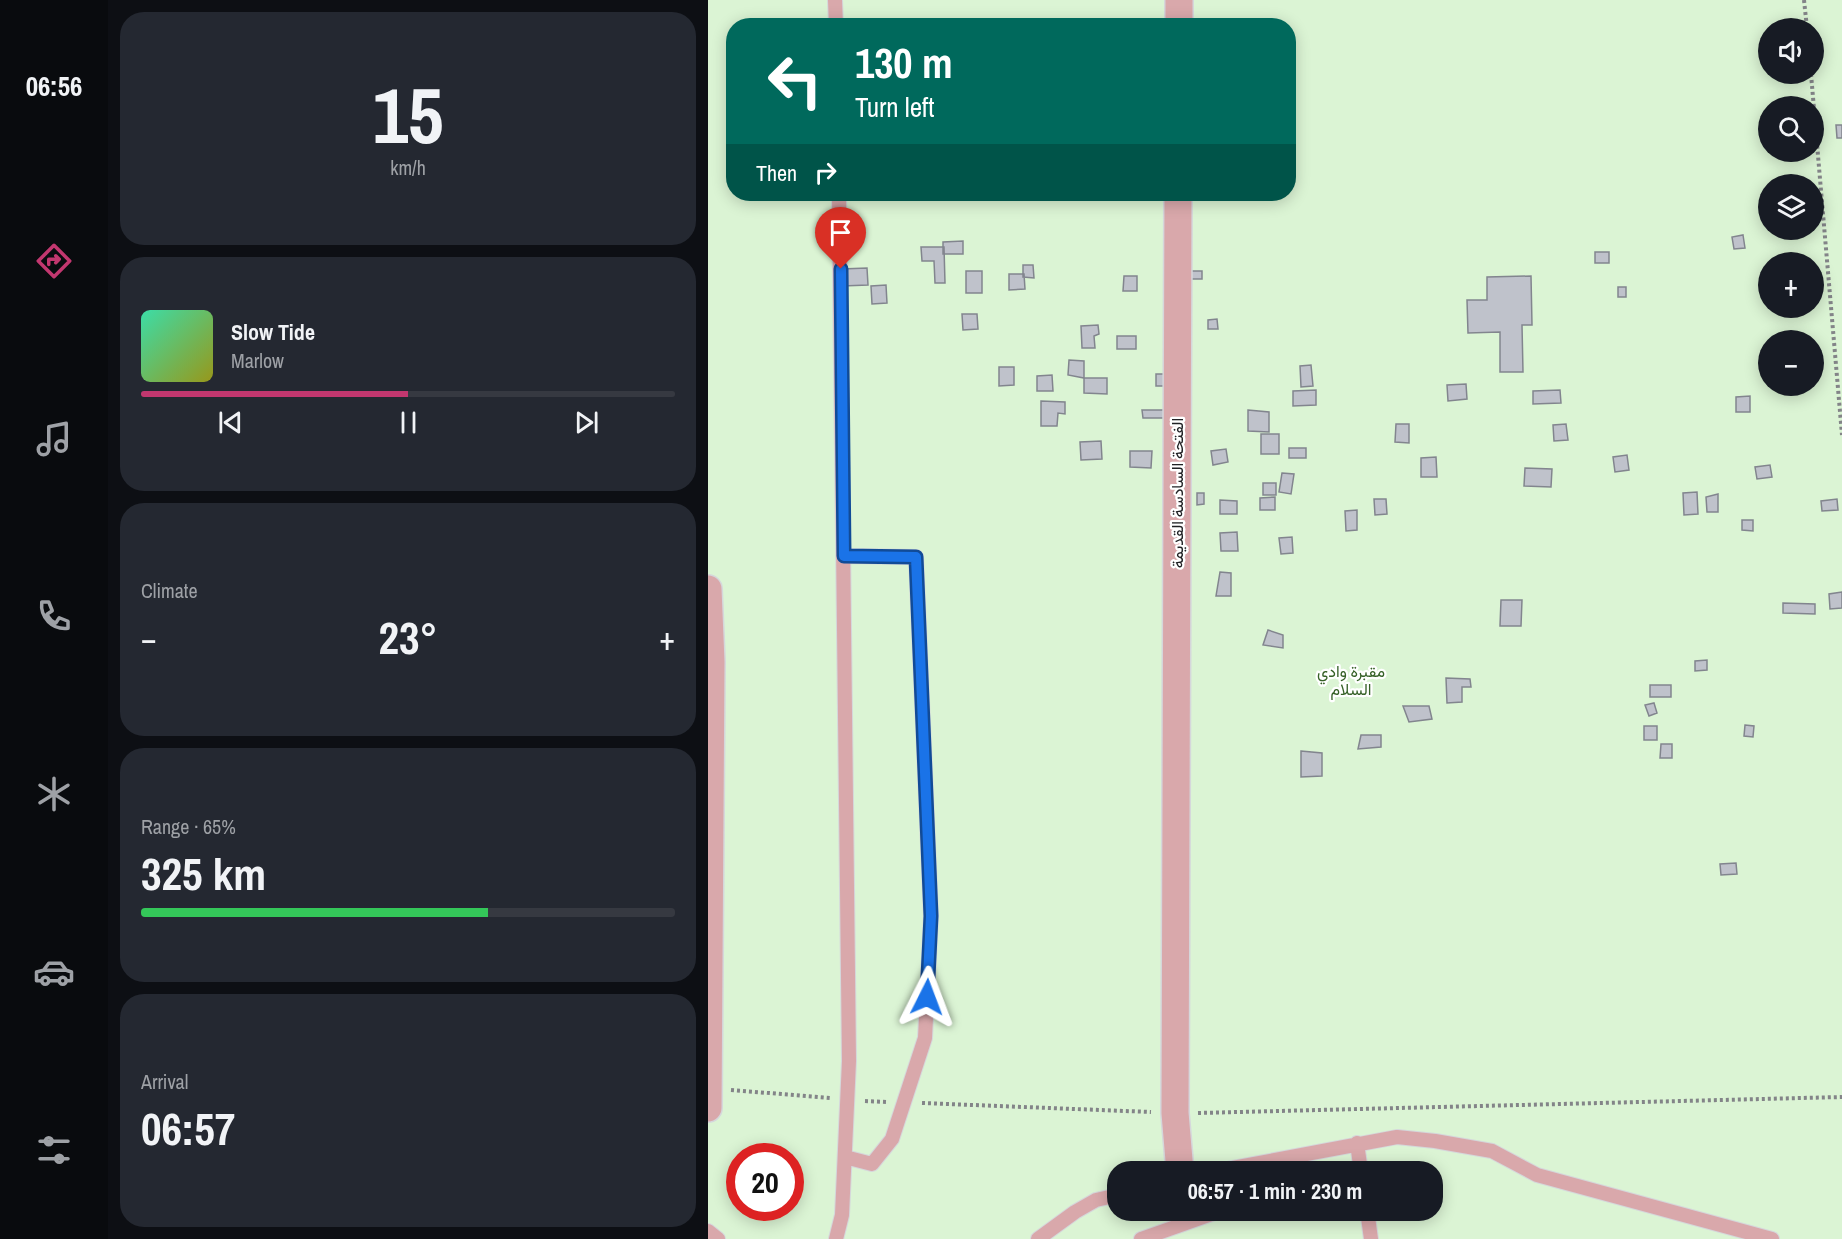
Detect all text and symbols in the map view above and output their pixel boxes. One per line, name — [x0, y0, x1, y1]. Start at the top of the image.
map controls — [1758, 18, 1824, 396]
button: sound — [1758, 18, 1824, 84]
text: 130 m — [855, 35, 953, 91]
icon: left — [756, 42, 834, 120]
text: 15 — [372, 62, 444, 167]
text: 06:56 — [26, 68, 82, 104]
text: Turn left — [855, 89, 934, 125]
button: search — [1758, 96, 1824, 162]
text: km/h — [390, 154, 426, 181]
icon: right — [809, 156, 842, 189]
text: Then — [756, 158, 797, 188]
button: layers — [1758, 174, 1824, 240]
pin — [815, 207, 866, 269]
icon: arrive — [824, 216, 857, 249]
icon: directions — [33, 240, 75, 282]
button: + — [1758, 252, 1824, 318]
text: Slow Tide — [231, 317, 315, 347]
button: − — [1758, 330, 1824, 396]
text: Marlow — [231, 347, 284, 374]
icon: previous — [214, 406, 247, 439]
icon: pause — [392, 406, 425, 439]
icon: next — [570, 406, 603, 439]
icon: music — [33, 418, 75, 460]
street label: الفتحة السادسة القديمة — [1166, 418, 1188, 568]
text: Climate — [141, 577, 198, 604]
icon: phone — [33, 595, 75, 637]
text: 23° — [378, 607, 438, 668]
text: − — [141, 616, 157, 660]
text: + — [659, 616, 675, 660]
park label: مقبرة وادي السلام — [1317, 660, 1385, 700]
icon: climate — [33, 773, 75, 815]
text: Range · 65% — [141, 813, 236, 840]
text: 325 km — [141, 843, 266, 904]
icon: car — [33, 951, 75, 993]
position arrow — [895, 965, 959, 1029]
text: Arrival — [141, 1068, 188, 1095]
text: 06:57 — [141, 1098, 235, 1159]
icon: filters — [33, 1129, 75, 1171]
speed limit sign: 20 — [726, 1143, 804, 1221]
text: 06:57 · 1 min · 230 m — [1188, 1176, 1362, 1206]

